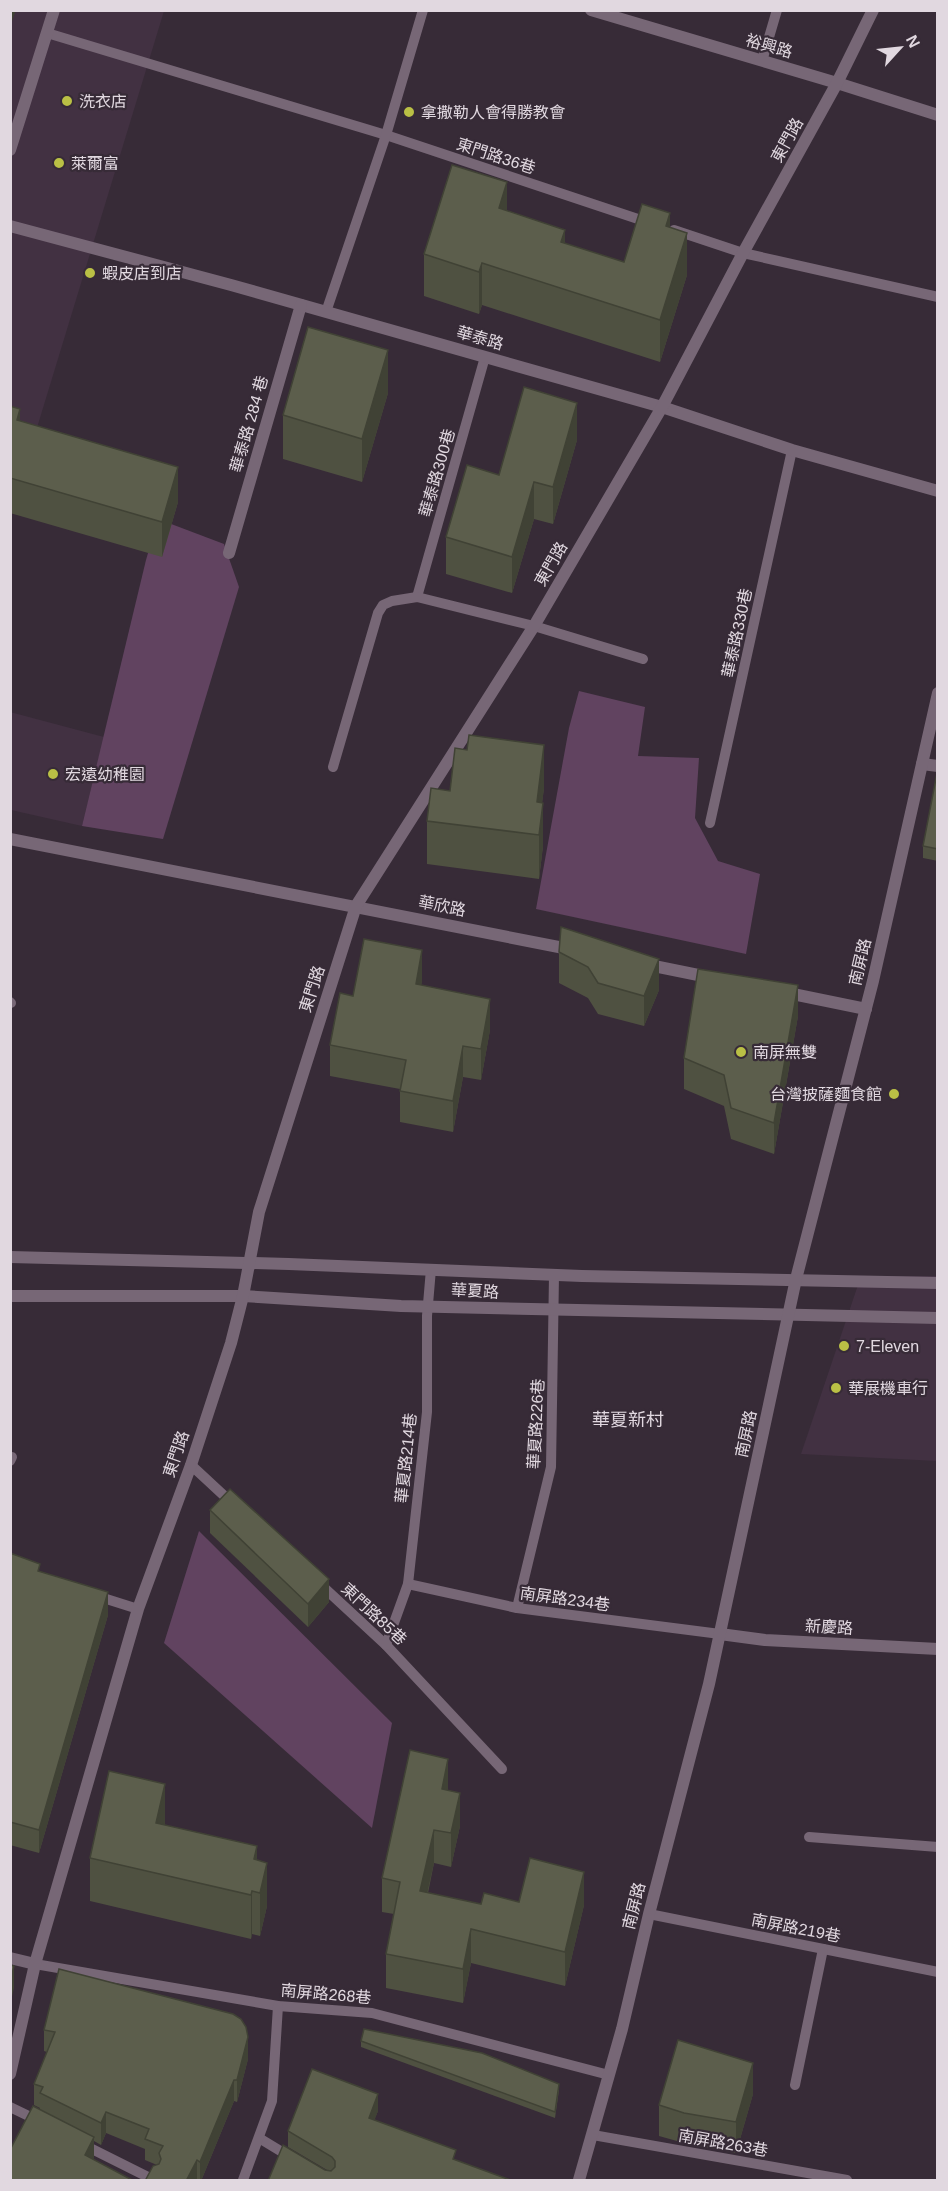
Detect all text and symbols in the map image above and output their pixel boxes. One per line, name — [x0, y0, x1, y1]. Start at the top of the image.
north arrow — [870, 18, 930, 78]
street label: 裕興路 — [744, 31, 794, 61]
text: N — [903, 32, 923, 50]
place label: 洗衣店 — [79, 93, 127, 110]
marker: 洗衣店 — [60, 94, 74, 108]
place label: 拿撒勒人會得勝教會 — [421, 104, 565, 121]
marker: 拿撒勒人會得勝教會 — [402, 105, 416, 119]
street label: 東門路 — [768, 115, 806, 165]
street label: 東門路36巷 — [454, 135, 538, 177]
place label: 萊爾富 — [71, 155, 119, 172]
marker: 萊爾富 — [52, 156, 66, 170]
place label: 蝦皮店到店 — [102, 265, 182, 282]
marker: 蝦皮店到店 — [83, 266, 97, 280]
street label: 華泰路 — [455, 323, 505, 353]
street label: 華泰路 284 巷 — [227, 374, 271, 474]
street label: 華泰路300巷 — [416, 427, 458, 519]
street label: 東門路 — [532, 539, 570, 589]
street label: 華泰路330巷 — [719, 587, 755, 679]
place label: 宏遠幼稚園 — [65, 766, 145, 783]
marker: 宏遠幼稚園 — [46, 767, 60, 781]
street label: 華欣路 — [417, 893, 467, 919]
street label: 南屏路 — [846, 937, 874, 987]
street label: 東門路 — [296, 964, 328, 1014]
place label: 南屏無雙 — [753, 1044, 817, 1061]
marker: 南屏無雙 — [734, 1045, 748, 1059]
place label: 台灣披薩麵食館 — [770, 1086, 882, 1103]
marker: 台灣披薩麵食館 — [887, 1087, 901, 1101]
street label: 華夏路 — [451, 1281, 499, 1301]
place label: 7-Eleven — [856, 1338, 919, 1355]
marker: 7-Eleven — [837, 1339, 851, 1353]
street label: 華夏路226巷 — [525, 1378, 547, 1470]
place label: 華展機車行 — [848, 1380, 928, 1397]
marker: 華展機車行 — [829, 1381, 843, 1395]
street label: 南屏路 — [733, 1409, 759, 1459]
district label: 華夏新村 — [592, 1410, 664, 1430]
street label: 華夏路214巷 — [393, 1412, 419, 1504]
street label: 東門路 — [160, 1429, 192, 1479]
street label: 東門路85巷 — [338, 1580, 410, 1648]
street label: 南屏路234巷 — [519, 1584, 611, 1614]
street label: 新慶路 — [805, 1616, 853, 1637]
street label: 南屏路 — [620, 1881, 648, 1931]
street label: 南屏路219巷 — [750, 1911, 842, 1945]
street label: 南屏路268巷 — [280, 1982, 372, 2006]
street label: 南屏路263巷 — [677, 2127, 769, 2159]

